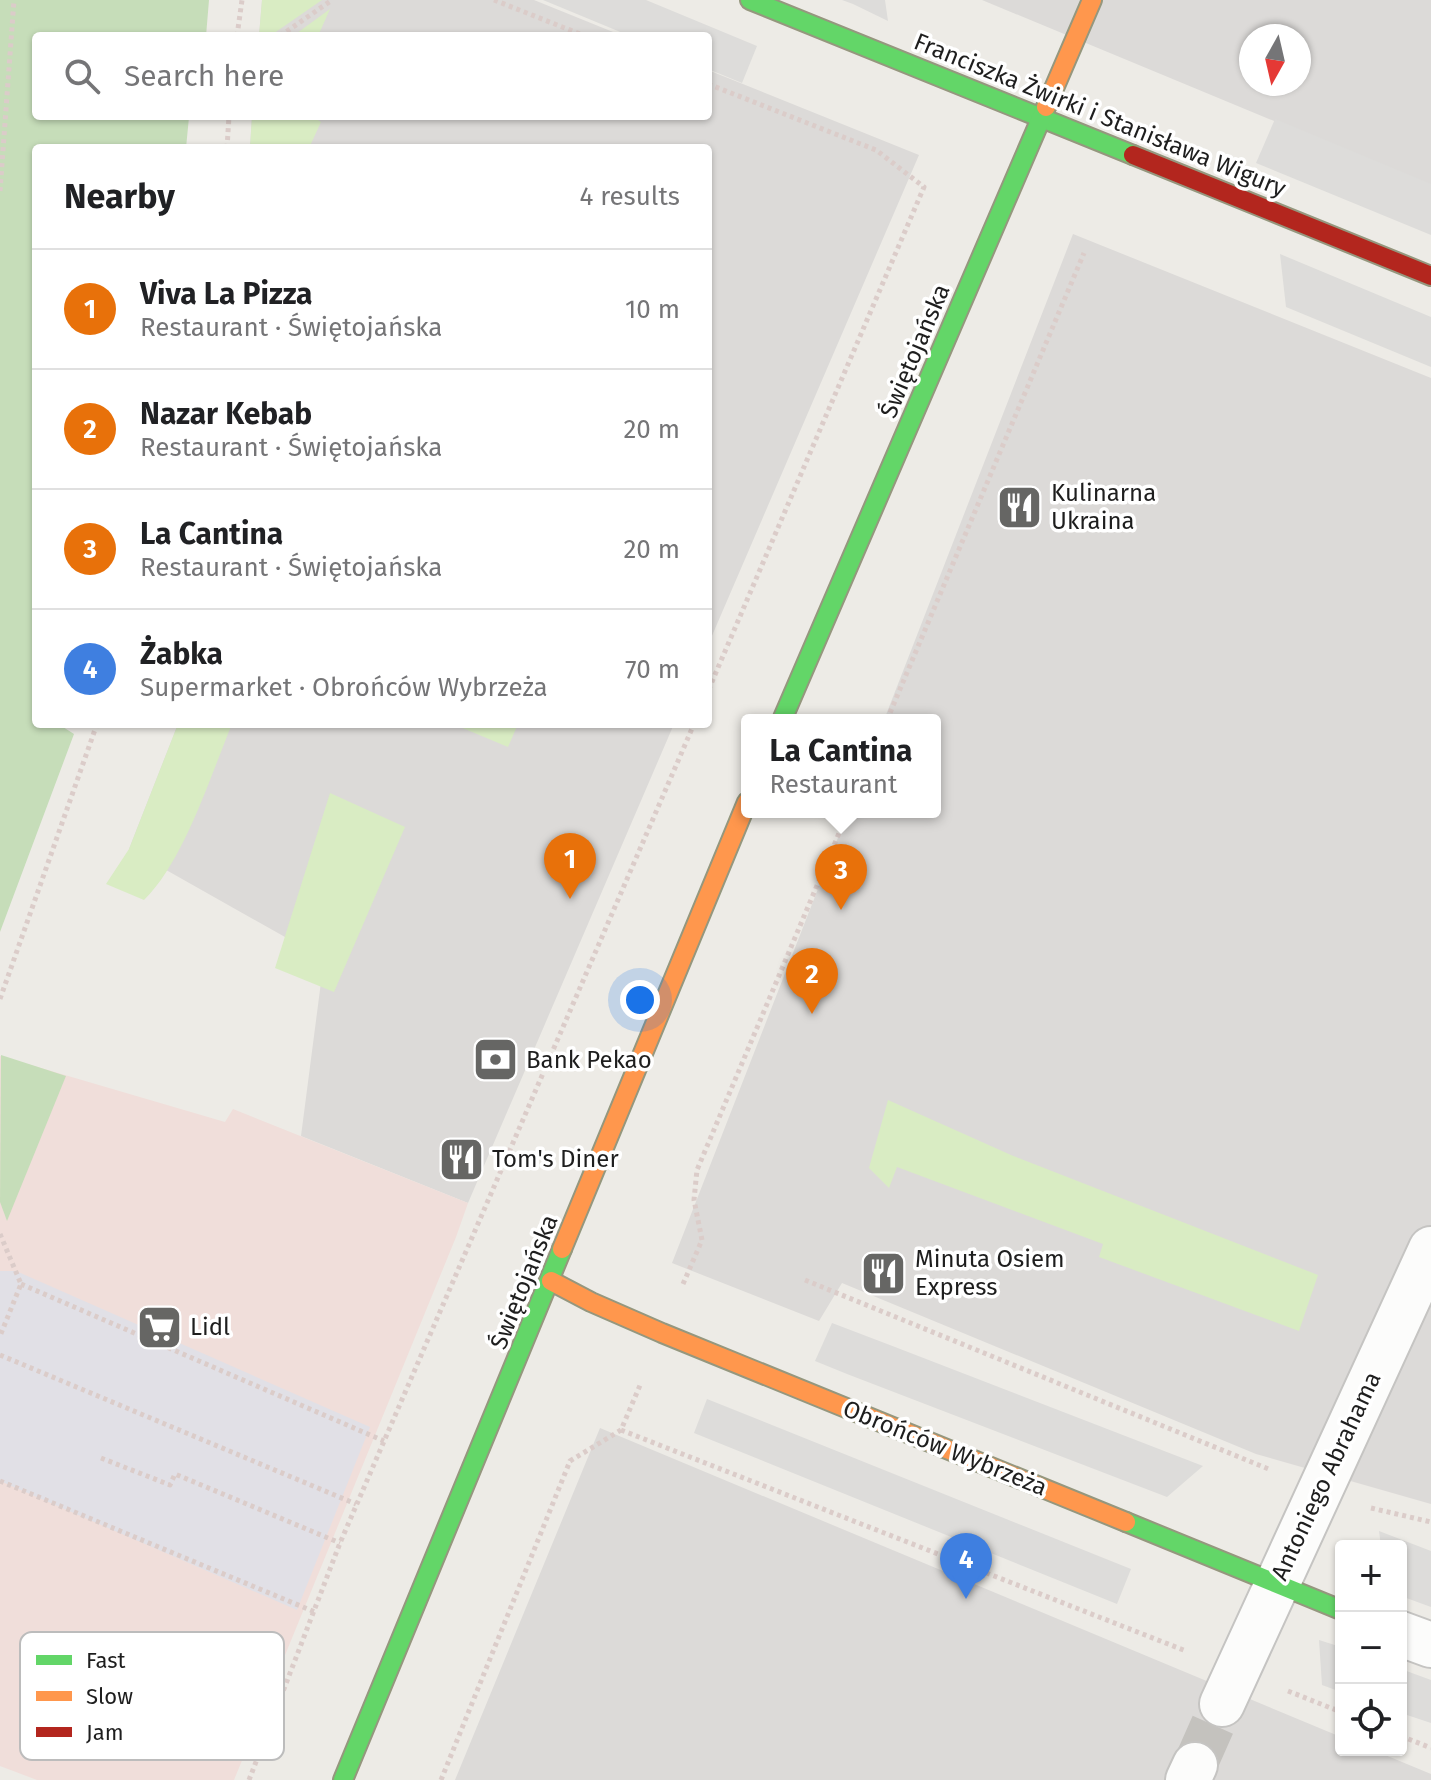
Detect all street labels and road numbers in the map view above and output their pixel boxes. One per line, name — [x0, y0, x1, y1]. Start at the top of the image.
street label: Franciszka Żwirki i Stanisława Wigury — [910, 27, 1290, 203]
street label: Świętojańska — [873, 280, 956, 422]
street label: Świętojańska — [483, 1210, 564, 1353]
street label: Antoniego Abrahama — [1265, 1367, 1387, 1585]
street label: Obrońców Wybrzeża — [839, 1394, 1051, 1502]

